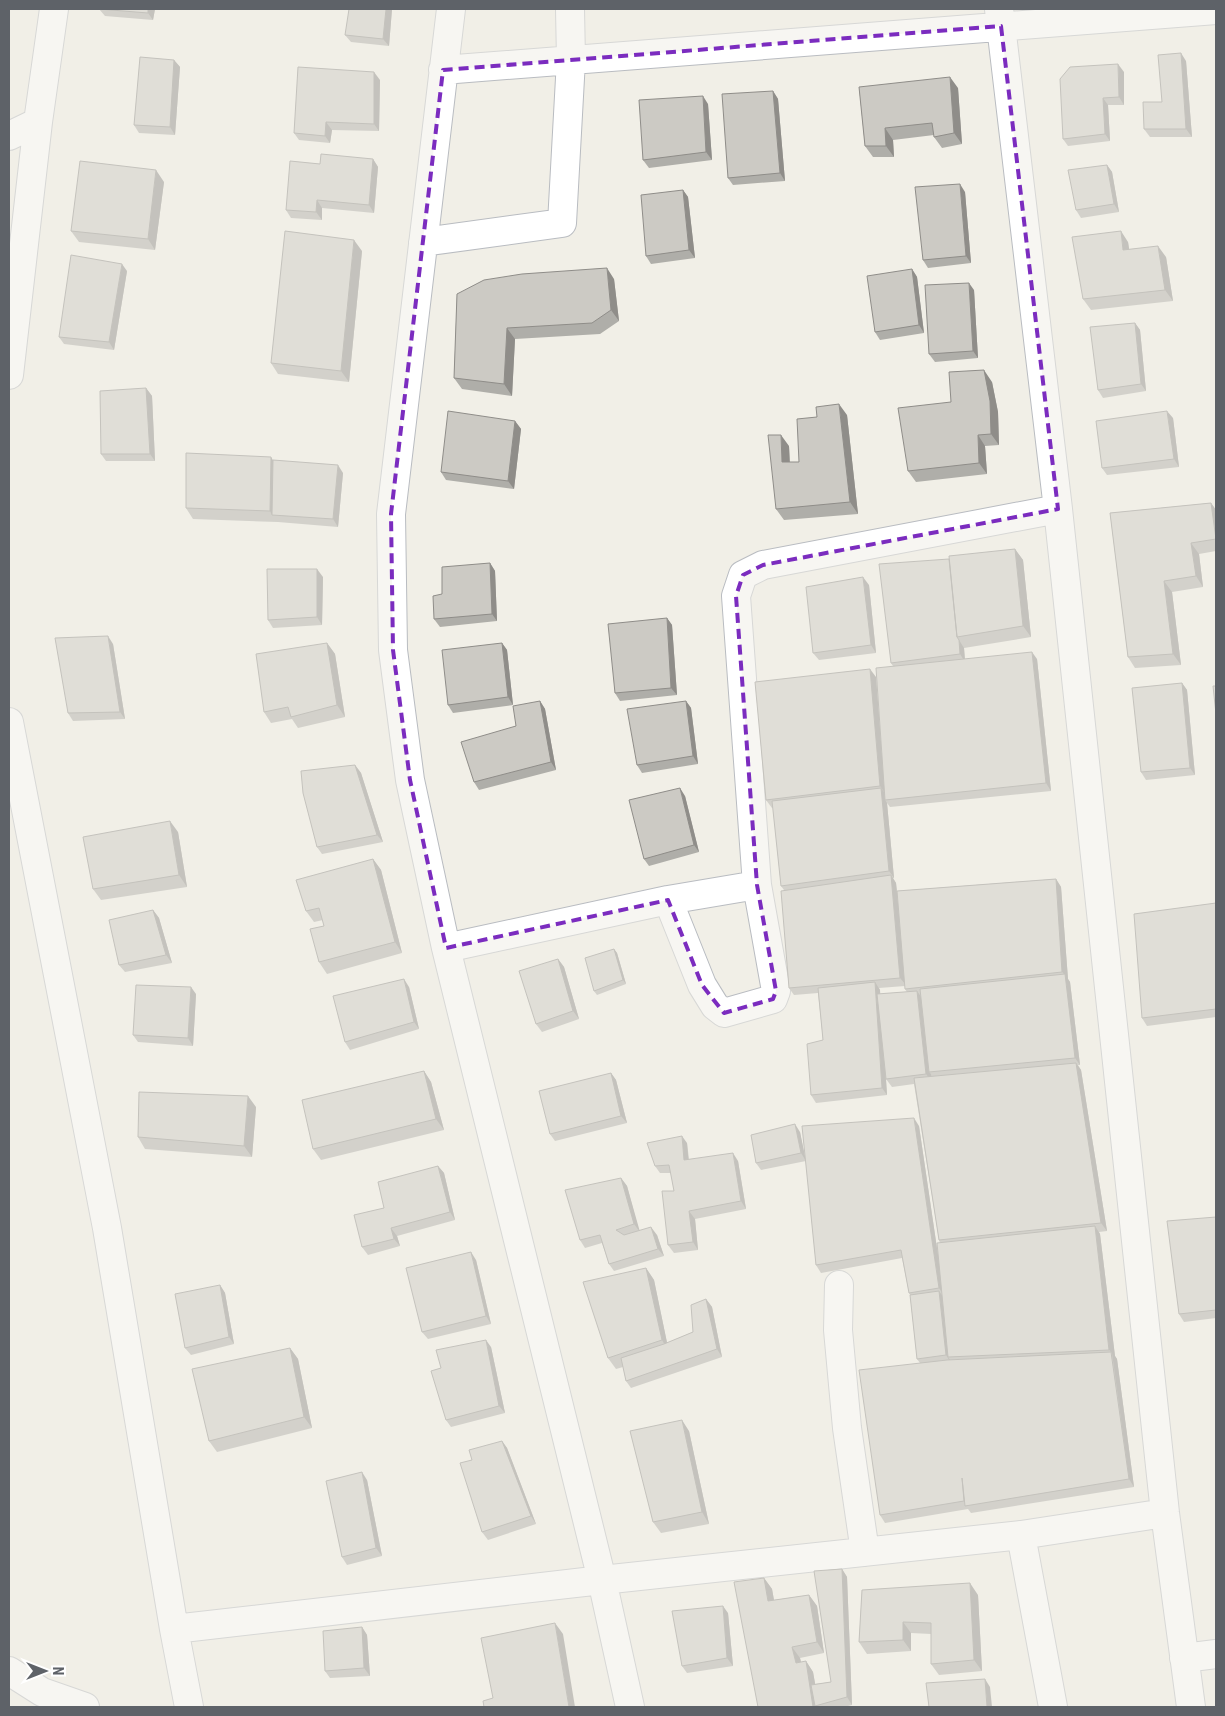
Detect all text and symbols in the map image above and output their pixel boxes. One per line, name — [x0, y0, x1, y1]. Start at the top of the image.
north arrow — [20, 1646, 70, 1696]
text: N — [50, 1667, 66, 1675]

